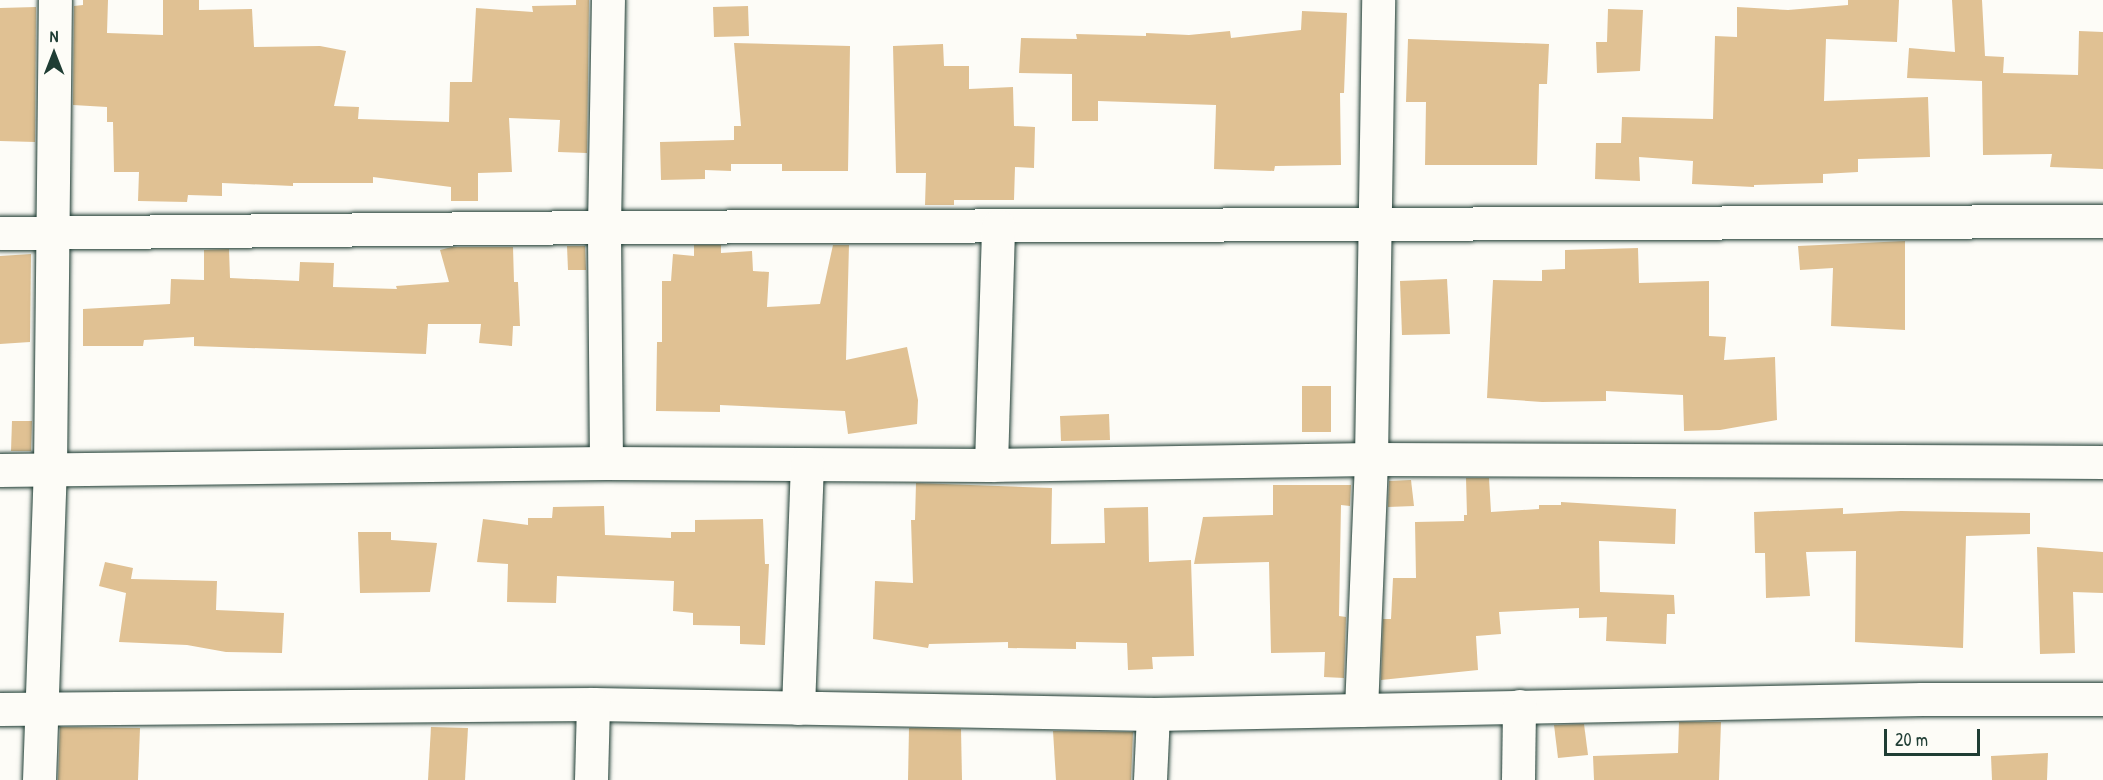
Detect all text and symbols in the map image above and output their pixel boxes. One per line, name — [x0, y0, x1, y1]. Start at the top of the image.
north arrow — [24, 24, 84, 84]
text: N — [50, 25, 58, 47]
scale bar — [1887, 717, 1983, 755]
text: 20 m — [1895, 727, 1928, 752]

